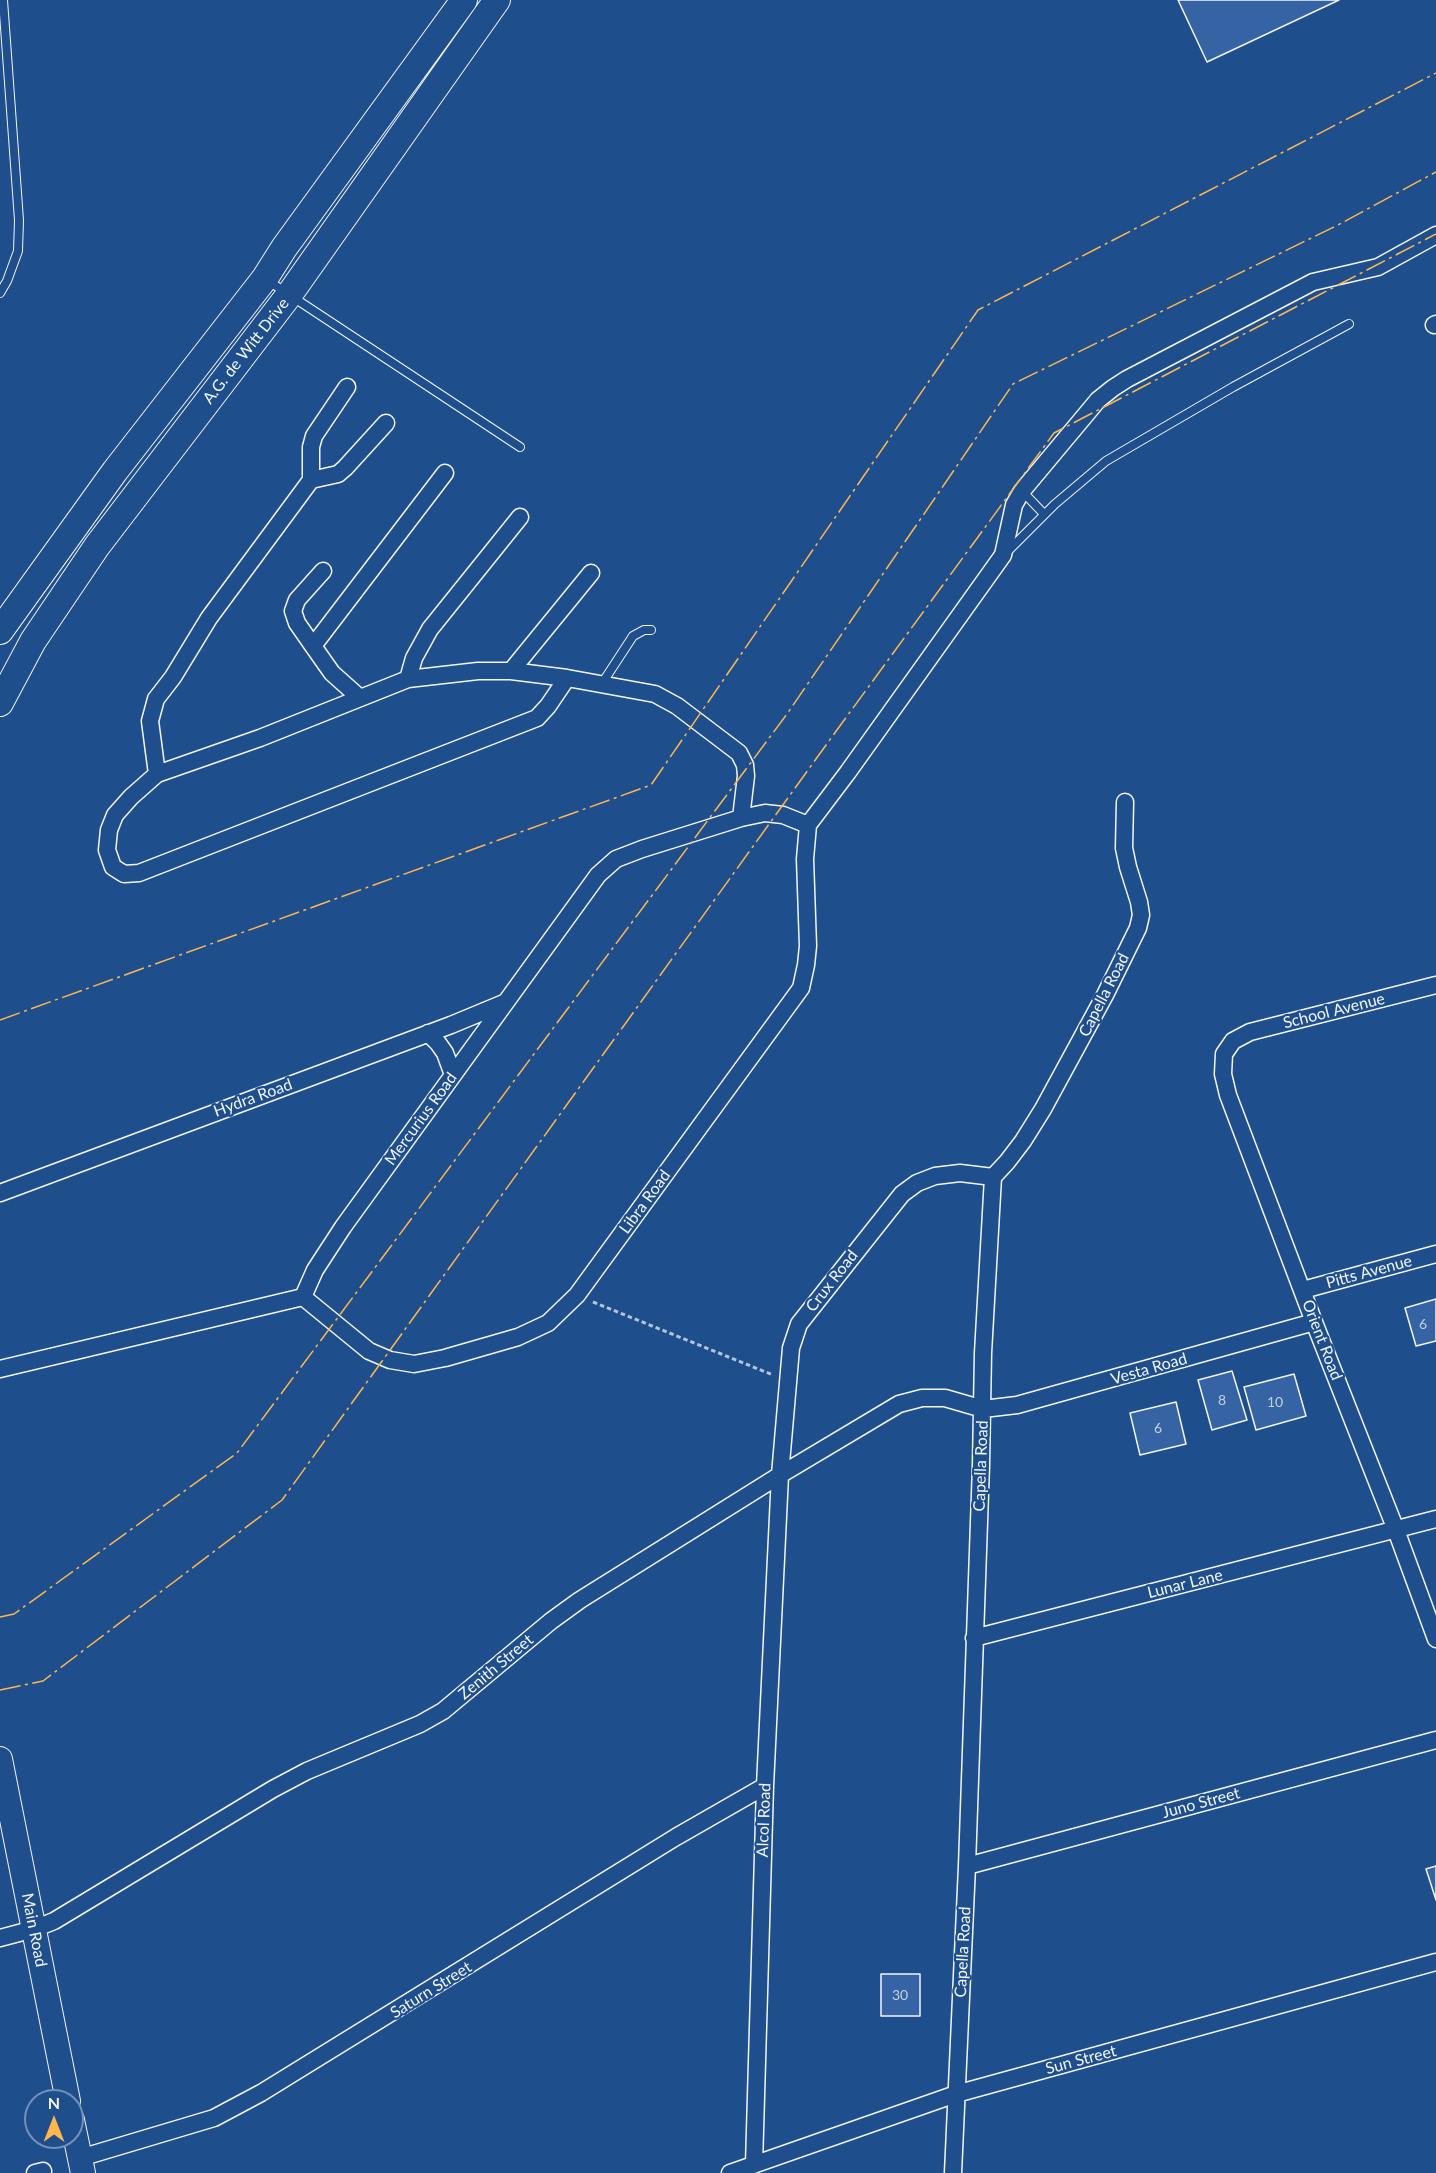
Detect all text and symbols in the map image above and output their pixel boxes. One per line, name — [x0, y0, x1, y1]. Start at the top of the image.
street label: A.G. de Witt Drive — [199, 294, 293, 408]
street label: Capella Road — [1075, 950, 1133, 1040]
street label: School Avenue — [1281, 989, 1387, 1033]
street label: Mercurius Road — [381, 1069, 461, 1169]
street label: Hydra Road — [211, 1075, 295, 1121]
street label: Libra Road — [615, 1166, 675, 1238]
street label: Crux Road — [802, 1246, 862, 1316]
street label: Pitts Avenue — [1324, 1251, 1414, 1293]
street label: Orient Road — [1298, 1297, 1346, 1383]
house number: 6 — [1419, 1316, 1427, 1332]
street label: Vesta Road — [1109, 1349, 1189, 1389]
house number: 8 — [1218, 1392, 1226, 1408]
house number: 10 — [1267, 1394, 1283, 1410]
street label: Capella Road — [970, 1420, 992, 1512]
house number: 6 — [1154, 1420, 1162, 1436]
street label: Lunar Lane — [1145, 1565, 1225, 1603]
street label: Zenith Street — [455, 1630, 537, 1704]
street label: Alcol Road — [753, 1782, 775, 1858]
street label: Juno Street — [1160, 1783, 1242, 1823]
street label: Main Road — [17, 1891, 51, 1969]
street label: Capella Road — [951, 1906, 975, 1998]
street label: Saturn Street — [387, 1957, 475, 2023]
house number: 30 — [892, 1987, 908, 2003]
street label: Sun Street — [1043, 2041, 1119, 2079]
north arrow — [24, 2089, 84, 2149]
text: N — [48, 2093, 60, 2112]

